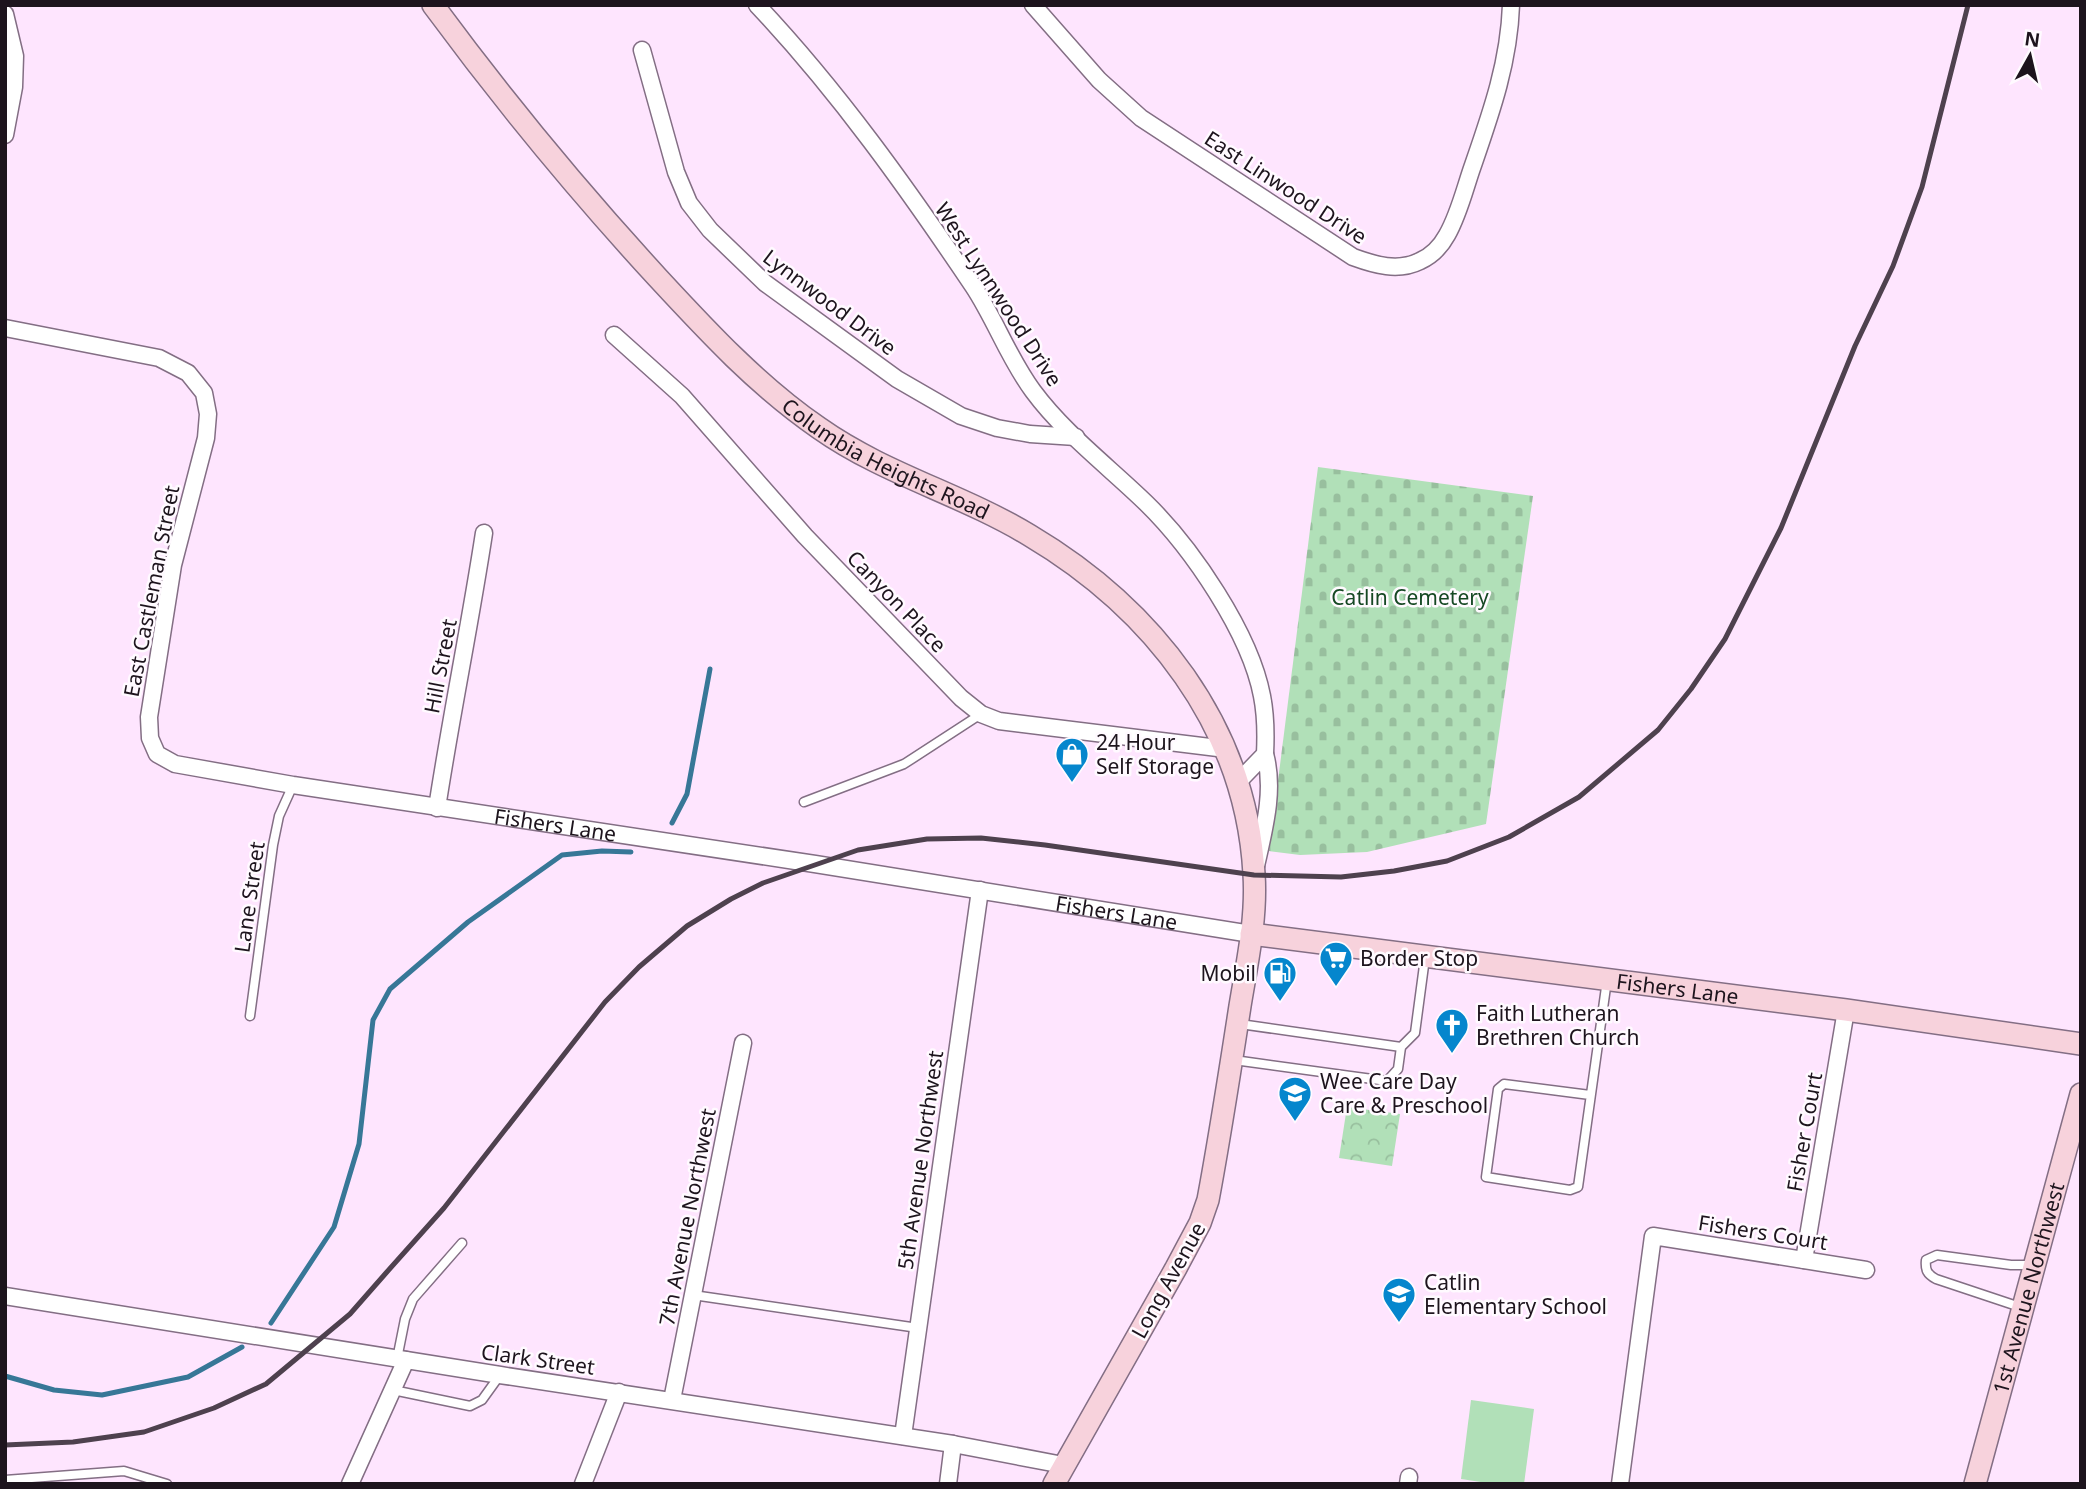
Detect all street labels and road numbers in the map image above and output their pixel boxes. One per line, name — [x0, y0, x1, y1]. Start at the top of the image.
street label: East Linwood Drive — [1199, 124, 1373, 250]
street label: West Lynnwood Drive — [929, 197, 1069, 391]
street label: Lynnwood Drive — [758, 243, 902, 361]
street label: Columbia Heights Road — [776, 392, 994, 526]
street label: East Castleman Street — [117, 482, 185, 699]
street label: Canyon Place — [841, 544, 953, 658]
street label: Hill Street — [417, 616, 463, 716]
street label: Fishers Lane — [492, 802, 618, 848]
street label: Lane Street — [227, 839, 271, 954]
street label: Fishers Lane — [1054, 889, 1180, 936]
street label: Fishers Lane — [1615, 967, 1740, 1010]
street label: 5th Avenue Northwest — [891, 1048, 949, 1271]
street label: Fisher Court — [1780, 1070, 1828, 1194]
street label: 7th Avenue Northwest — [652, 1105, 722, 1328]
street label: 1st Avenue Northwest — [1986, 1179, 2070, 1397]
street label: Fishers Court — [1696, 1208, 1830, 1256]
street label: Long Avenue — [1125, 1217, 1211, 1343]
street label: Clark Street — [479, 1337, 597, 1381]

